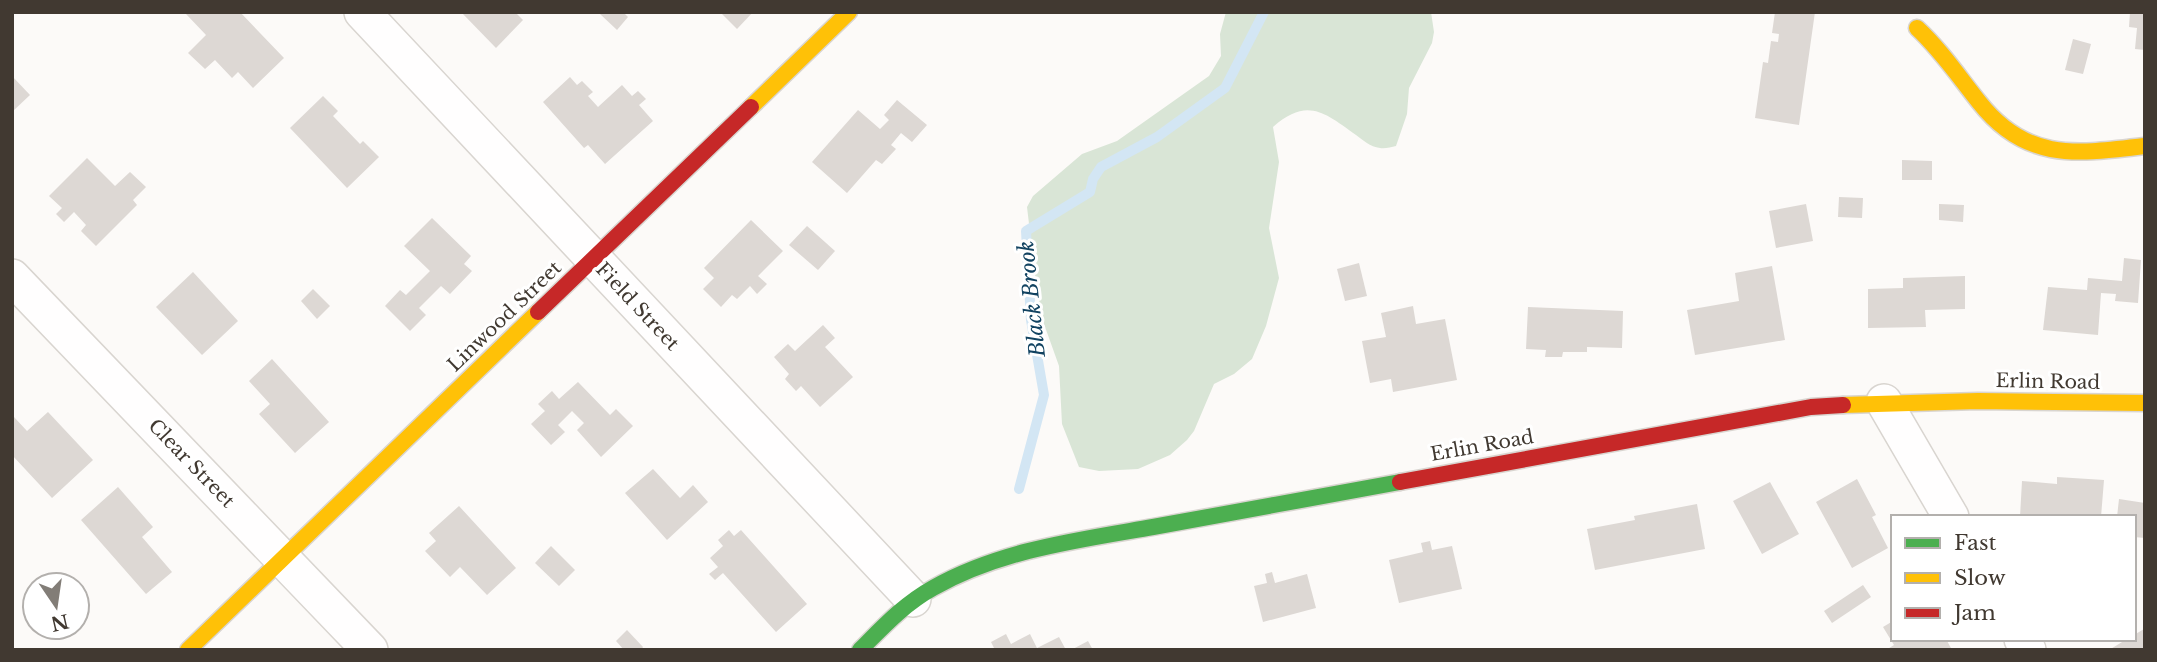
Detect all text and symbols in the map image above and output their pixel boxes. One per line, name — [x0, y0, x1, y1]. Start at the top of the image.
water label: Black Brook — [1013, 240, 1051, 359]
street label: Linwood Street — [443, 256, 567, 376]
street label: Field Street — [591, 258, 685, 356]
street label: Erlin Road — [1995, 369, 2101, 394]
street label: Clear Street — [144, 414, 240, 513]
street label: Erlin Road — [1429, 425, 1536, 466]
legend — [1891, 515, 2136, 641]
text: Fast — [1954, 530, 1996, 556]
text: Slow — [1954, 565, 2006, 591]
north arrow — [21, 571, 91, 641]
text: Jam — [1951, 600, 1996, 626]
text: N — [48, 609, 71, 635]

